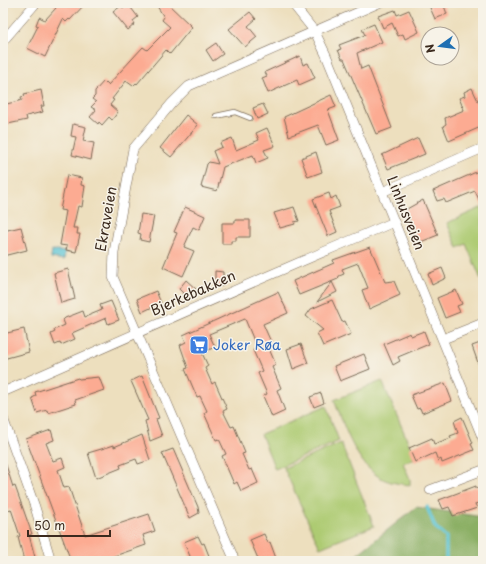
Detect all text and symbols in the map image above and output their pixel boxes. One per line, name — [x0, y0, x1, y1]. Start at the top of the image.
north arrow — [420, 26, 460, 66]
text: N — [420, 42, 439, 55]
street label: Linhusveien — [382, 173, 431, 253]
street label: Ekraveien — [89, 185, 122, 253]
street label: Bjerkebakken — [147, 264, 239, 321]
supermarket icon: Joker Røa — [188, 334, 210, 356]
place label: Joker Røa — [213, 334, 281, 355]
scale bar — [28, 512, 110, 538]
text: 50 m — [34, 516, 65, 534]

